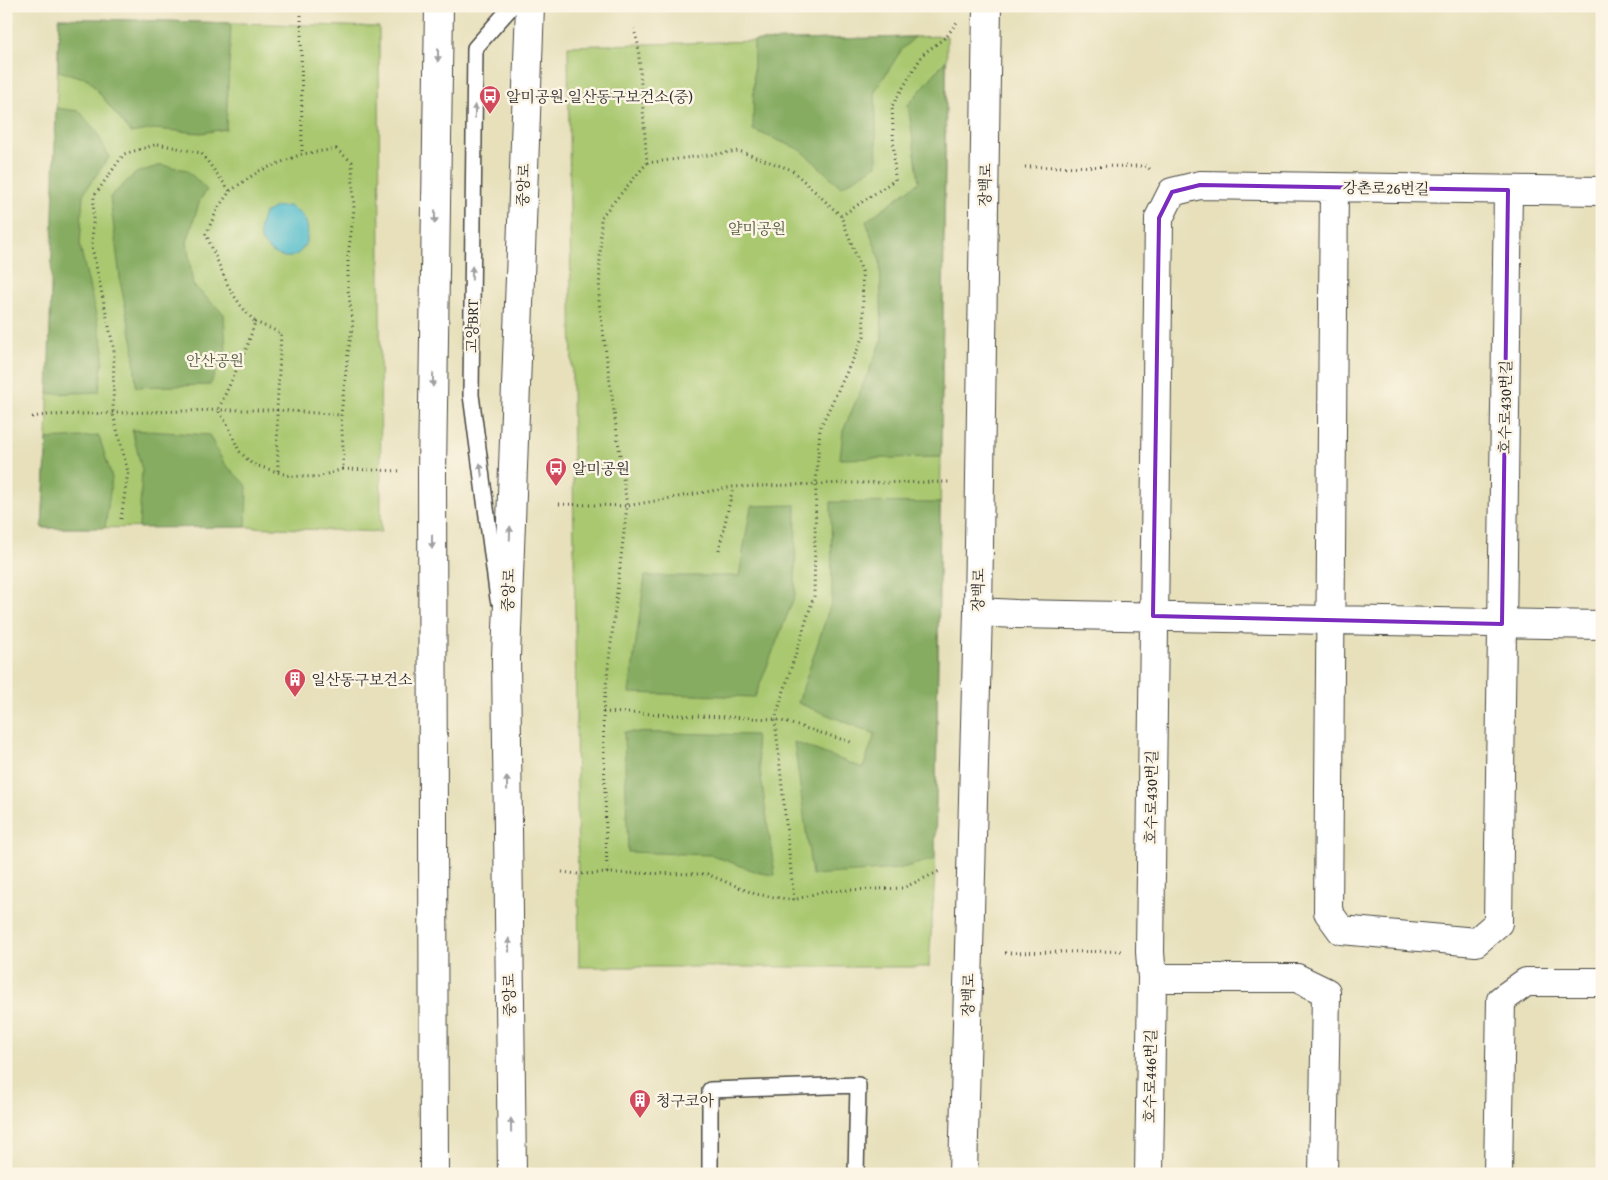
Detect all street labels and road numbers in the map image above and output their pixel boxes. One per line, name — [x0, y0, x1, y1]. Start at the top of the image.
street label: 중앙로 — [512, 162, 534, 207]
street label: 장백로 — [974, 163, 996, 207]
street label: 강촌로26번길 — [1342, 177, 1430, 199]
street label: 고양BRT — [461, 298, 483, 353]
street label: 호수로430번길 — [1494, 360, 1516, 454]
street label: 중앙로 — [497, 567, 519, 612]
street label: 장백로 — [967, 568, 989, 612]
street label: 호수로430번길 — [1140, 750, 1162, 844]
street label: 중앙로 — [498, 973, 520, 1017]
street label: 장백로 — [957, 973, 979, 1017]
street label: 호수로446번길 — [1139, 1029, 1161, 1123]

